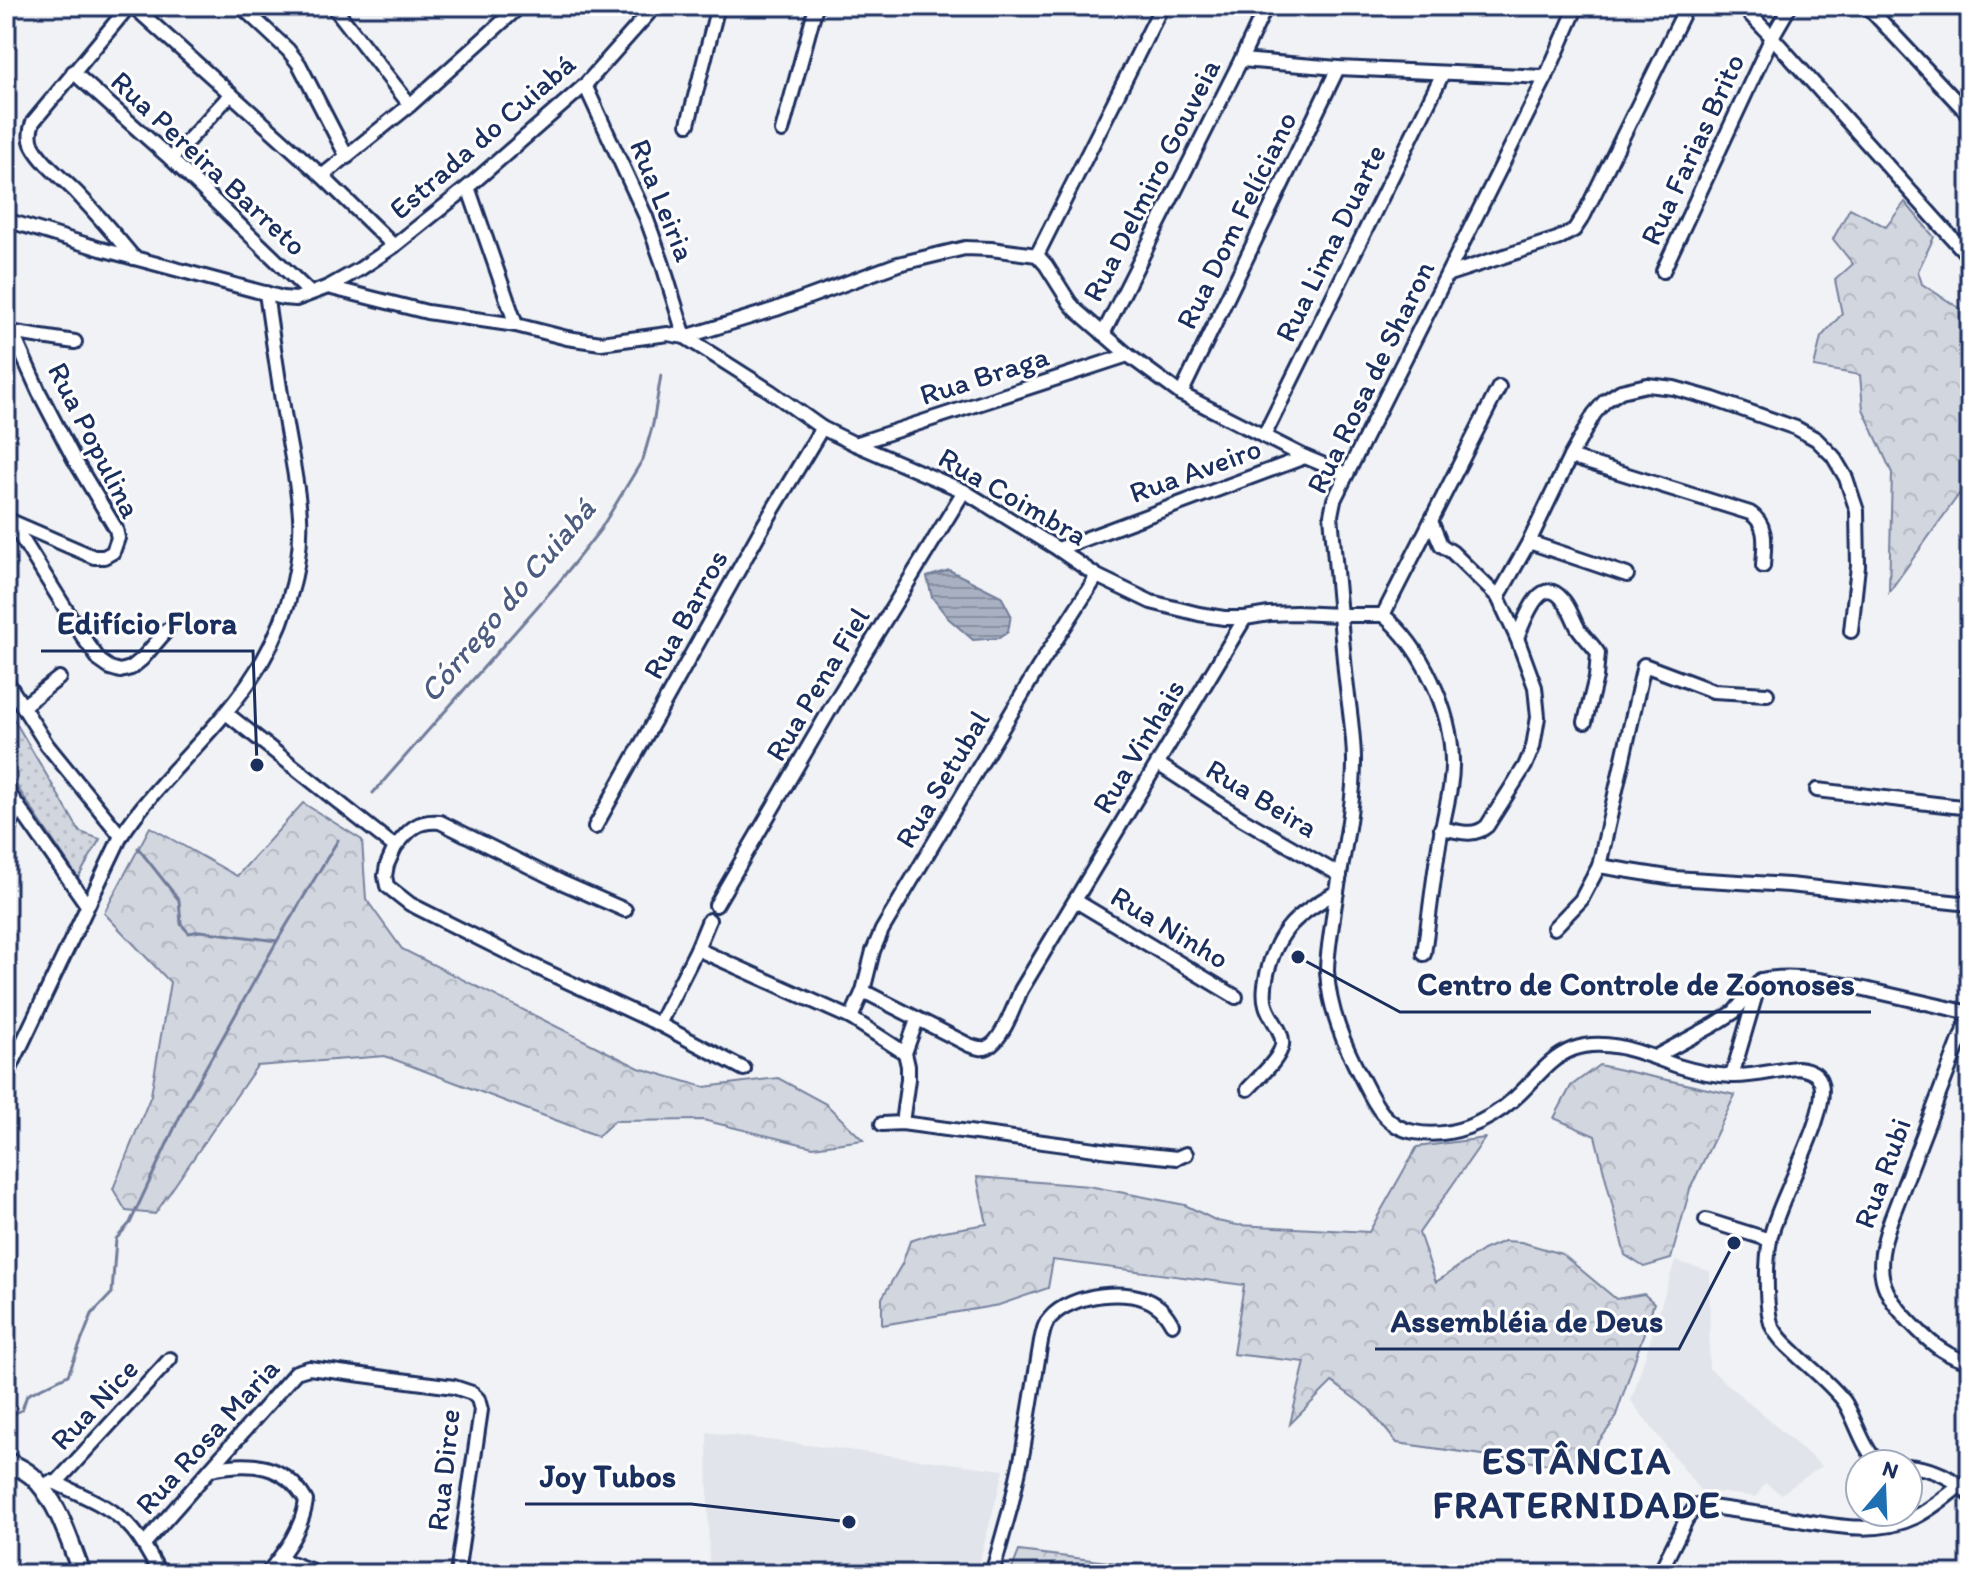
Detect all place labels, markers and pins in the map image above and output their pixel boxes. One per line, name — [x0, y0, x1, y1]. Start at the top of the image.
callout: Edifício Flora — [41, 595, 253, 651]
callout: Centro de Controle de Zoonoses — [1400, 956, 1871, 1012]
callout: Assembléia de Deus — [1375, 1293, 1679, 1349]
callout: Joy Tubos — [525, 1448, 691, 1504]

